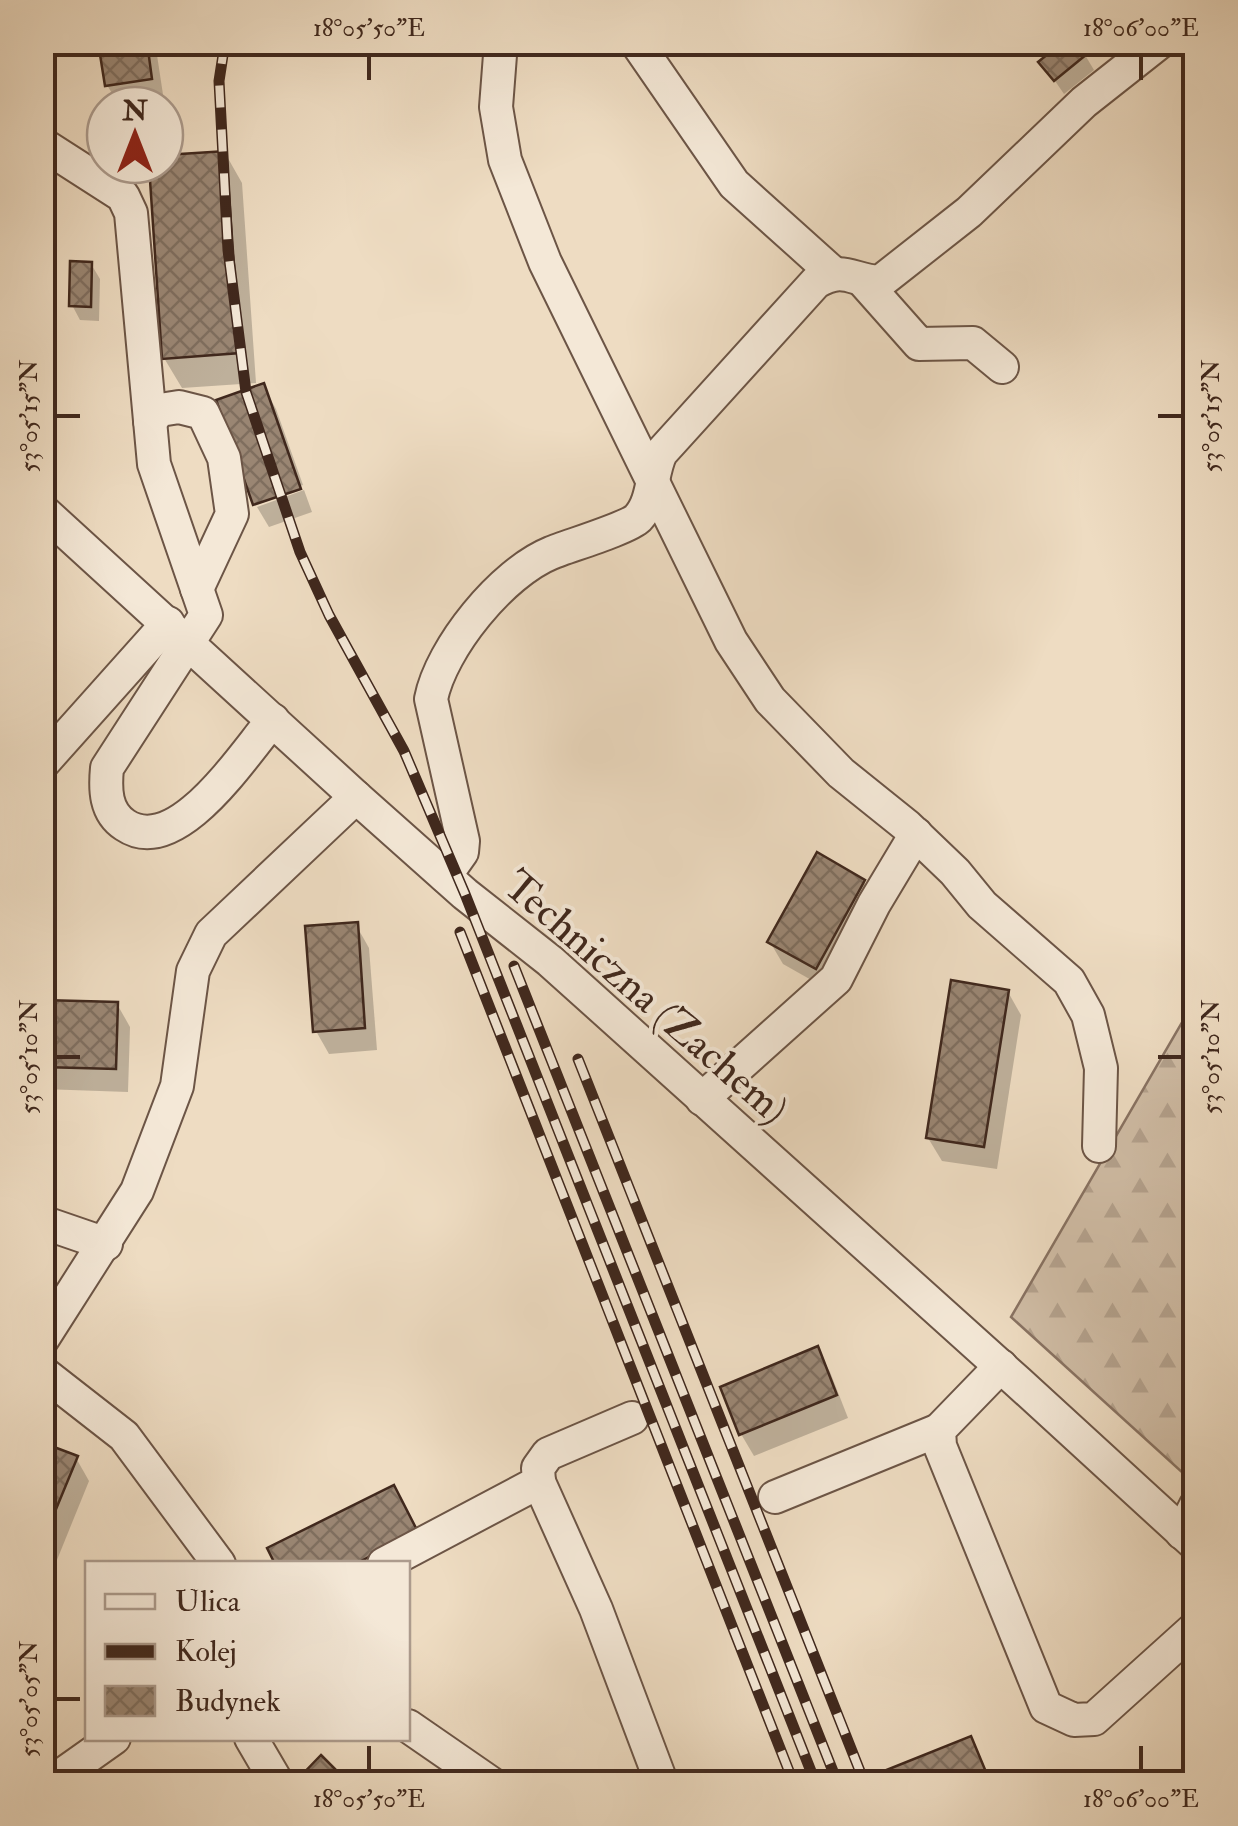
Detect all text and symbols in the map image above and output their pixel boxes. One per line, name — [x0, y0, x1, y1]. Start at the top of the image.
text: 18°05'50"E — [313, 13, 425, 44]
text: 18°06'00"E — [1083, 13, 1199, 44]
north arrow — [85, 85, 185, 185]
text: N — [121, 94, 148, 129]
text: 53°05'15"N — [14, 359, 45, 472]
text: 53°05'15"N — [1196, 359, 1227, 472]
street label: Techniczna (Zachem) — [492, 859, 799, 1136]
text: 53°05'10"N — [14, 999, 45, 1114]
text: 53°05'10"N — [1196, 999, 1227, 1114]
legend — [85, 1561, 410, 1741]
text: Ulica — [175, 1583, 241, 1620]
text: Kolej — [175, 1633, 237, 1670]
text: 53°05'05"N — [14, 1640, 45, 1757]
text: Budynek — [175, 1683, 281, 1720]
text: 18°05'50"E — [313, 1784, 425, 1815]
text: 18°06'00"E — [1083, 1784, 1199, 1815]

